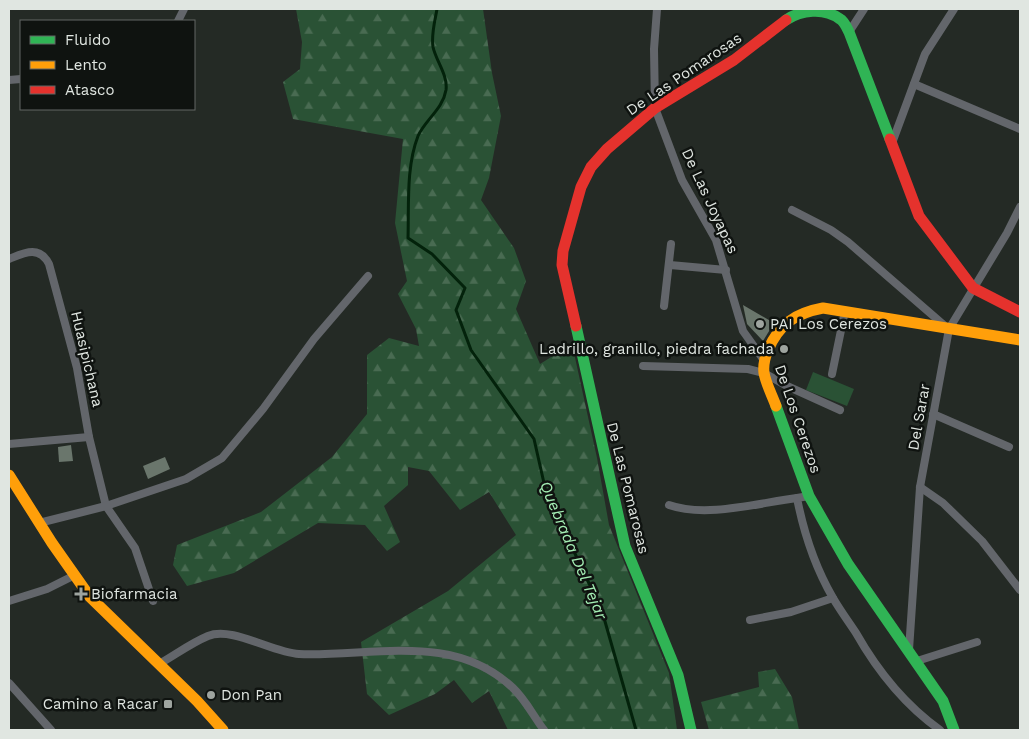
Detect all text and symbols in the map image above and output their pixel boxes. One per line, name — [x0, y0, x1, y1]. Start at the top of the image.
legend — [20, 20, 195, 110]
street label: De Las Pomarosas — [623, 29, 745, 119]
text: Fluido — [65, 31, 110, 49]
text: Lento — [65, 56, 107, 74]
text: Atasco — [65, 81, 114, 99]
street label: De Las Joyapas — [678, 146, 742, 256]
street label: Huasipichana — [67, 309, 107, 409]
place label: PAI Los Cerezos — [770, 315, 887, 333]
marker: PAI Los Cerezos — [754, 318, 766, 330]
place label: Ladrillo, granillo, piedra fachada — [539, 340, 775, 358]
marker: Ladrillo, granillo, piedra fachada — [778, 343, 790, 355]
street label: De Los Cerezos — [771, 362, 825, 476]
street label: Del Sarar — [904, 382, 934, 452]
street label: De Las Pomarosas — [603, 420, 653, 556]
water label: Quebrada Del Tejar — [536, 478, 612, 623]
place label: Biofarmacia — [91, 585, 178, 603]
marker: Biofarmacia — [75, 588, 87, 600]
place label: Don Pan — [221, 686, 282, 704]
marker: Don Pan — [205, 689, 217, 701]
place label: Camino a Racar — [43, 695, 158, 713]
marker: Camino a Racar — [162, 698, 174, 710]

